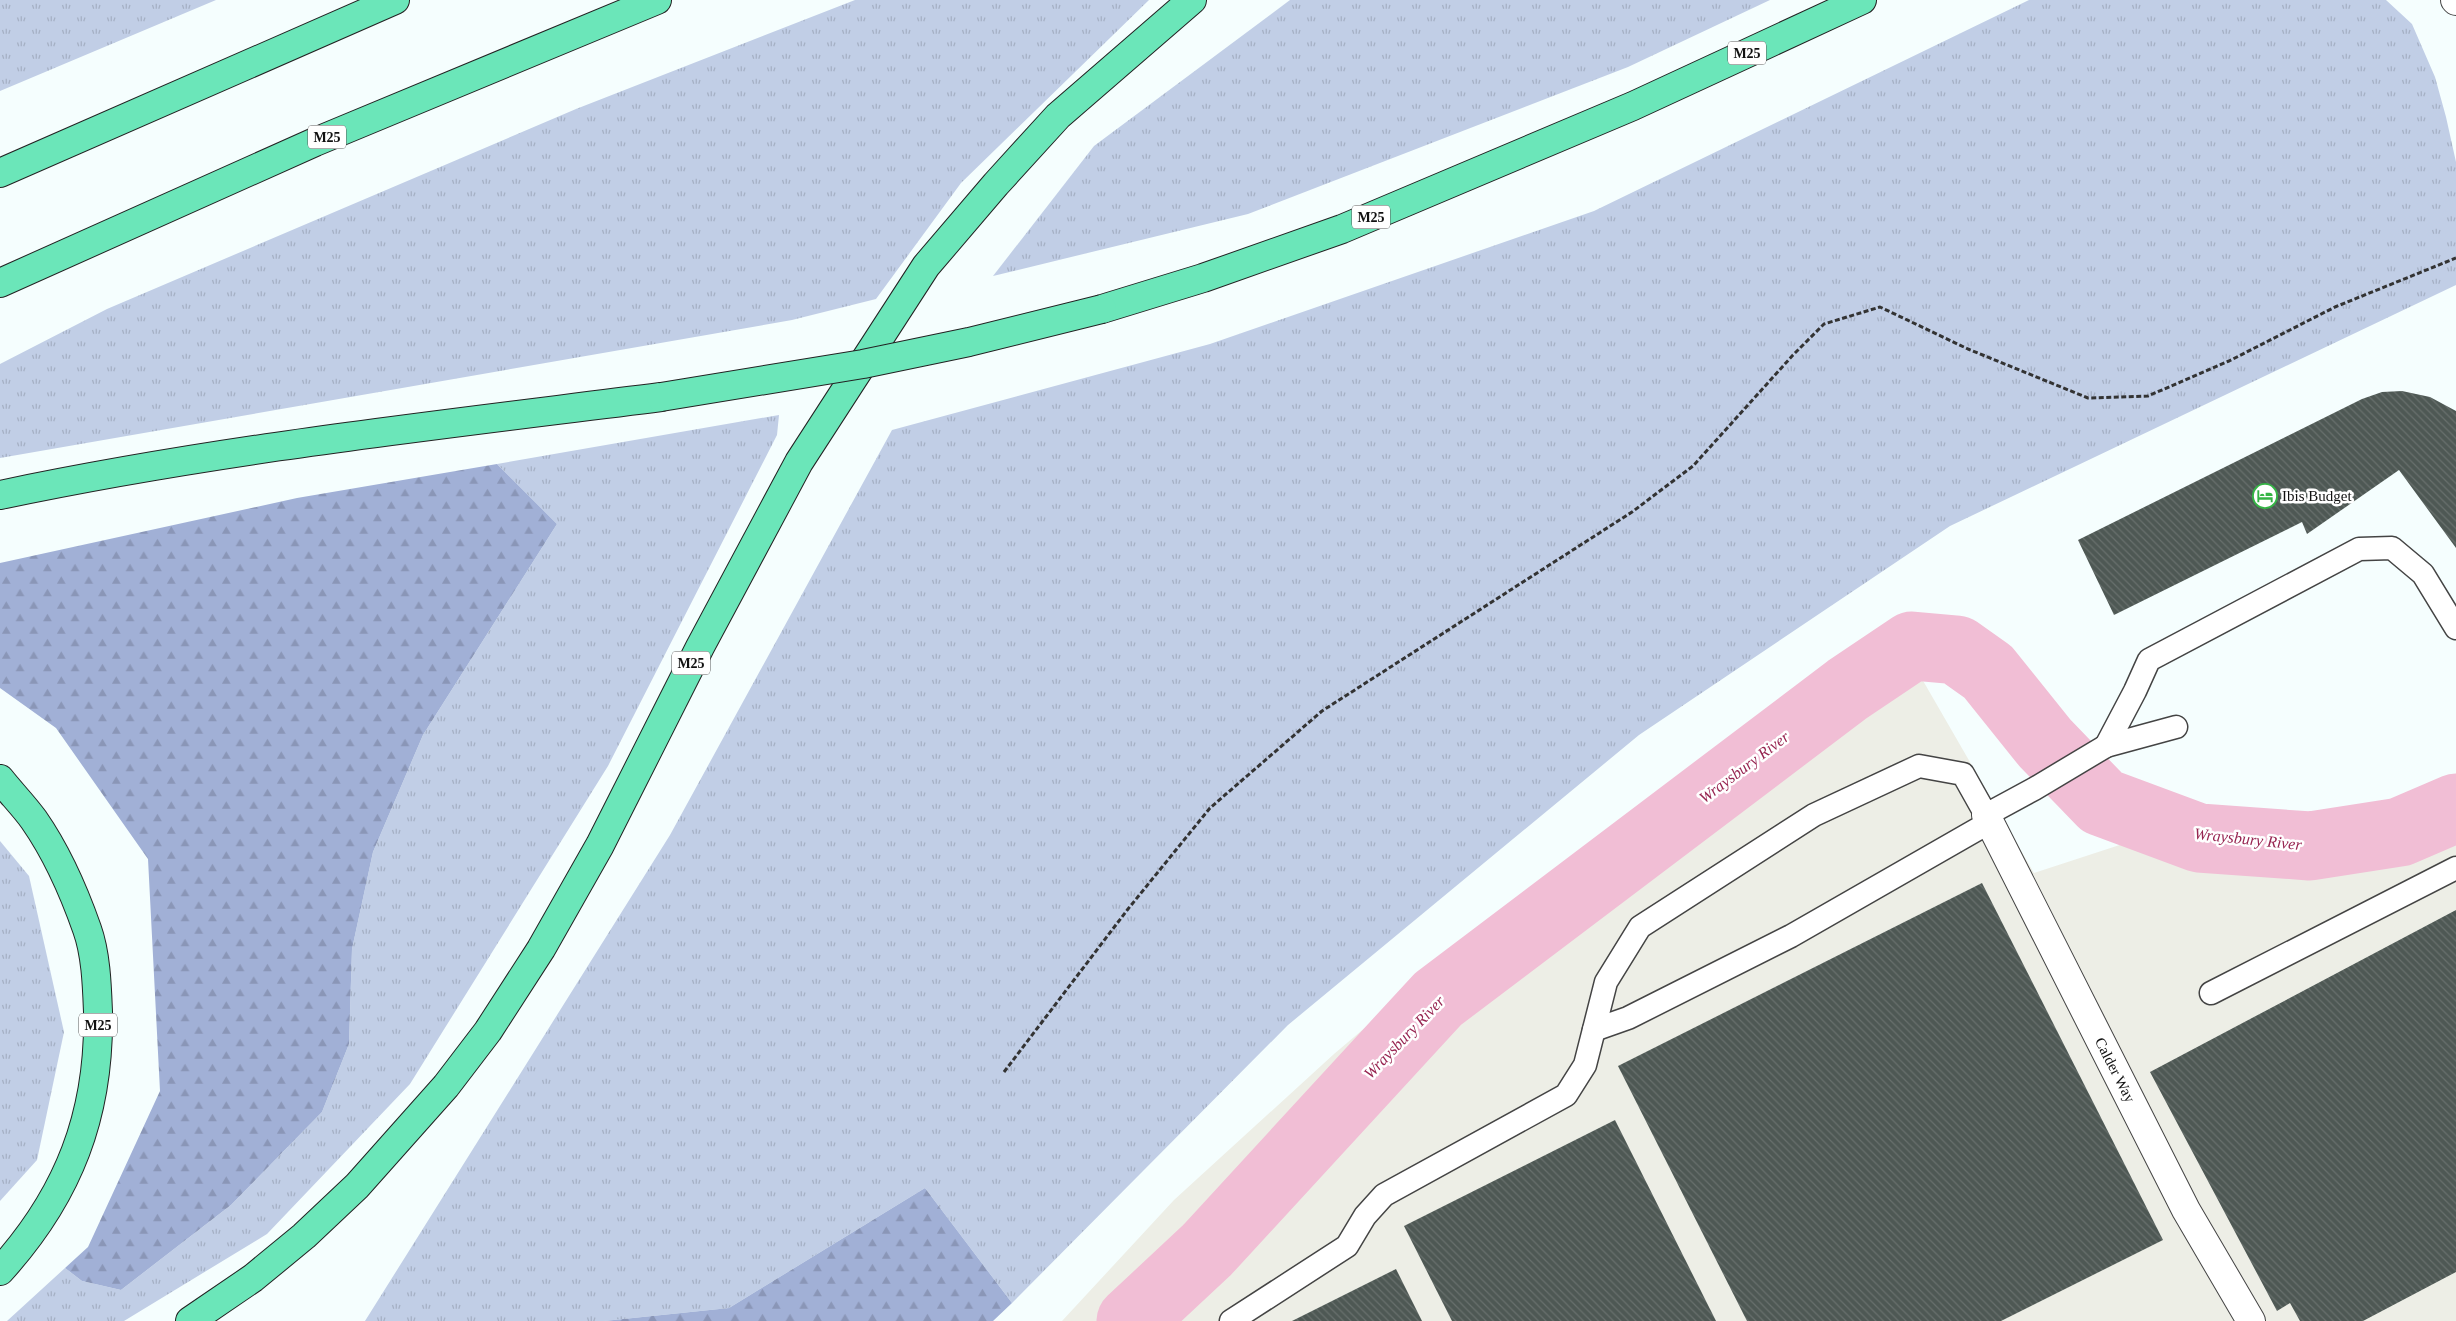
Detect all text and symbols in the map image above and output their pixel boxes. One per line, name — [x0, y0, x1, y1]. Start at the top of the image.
road number: M25 — [1728, 42, 1766, 64]
road number: M25 — [308, 125, 346, 148]
road number: M25 — [1352, 206, 1390, 228]
hotel icon: Ibis Budget — [2252, 483, 2278, 509]
place label: Ibis Budget — [2282, 488, 2352, 504]
road number: M25 — [672, 651, 710, 674]
water label: Wraysbury River — [1696, 727, 1793, 807]
water label: Wraysbury River — [2193, 825, 2303, 854]
water label: Wraysbury River — [1360, 992, 1449, 1082]
road number: M25 — [79, 1014, 117, 1036]
street label: Calder Way — [2092, 1035, 2138, 1106]

